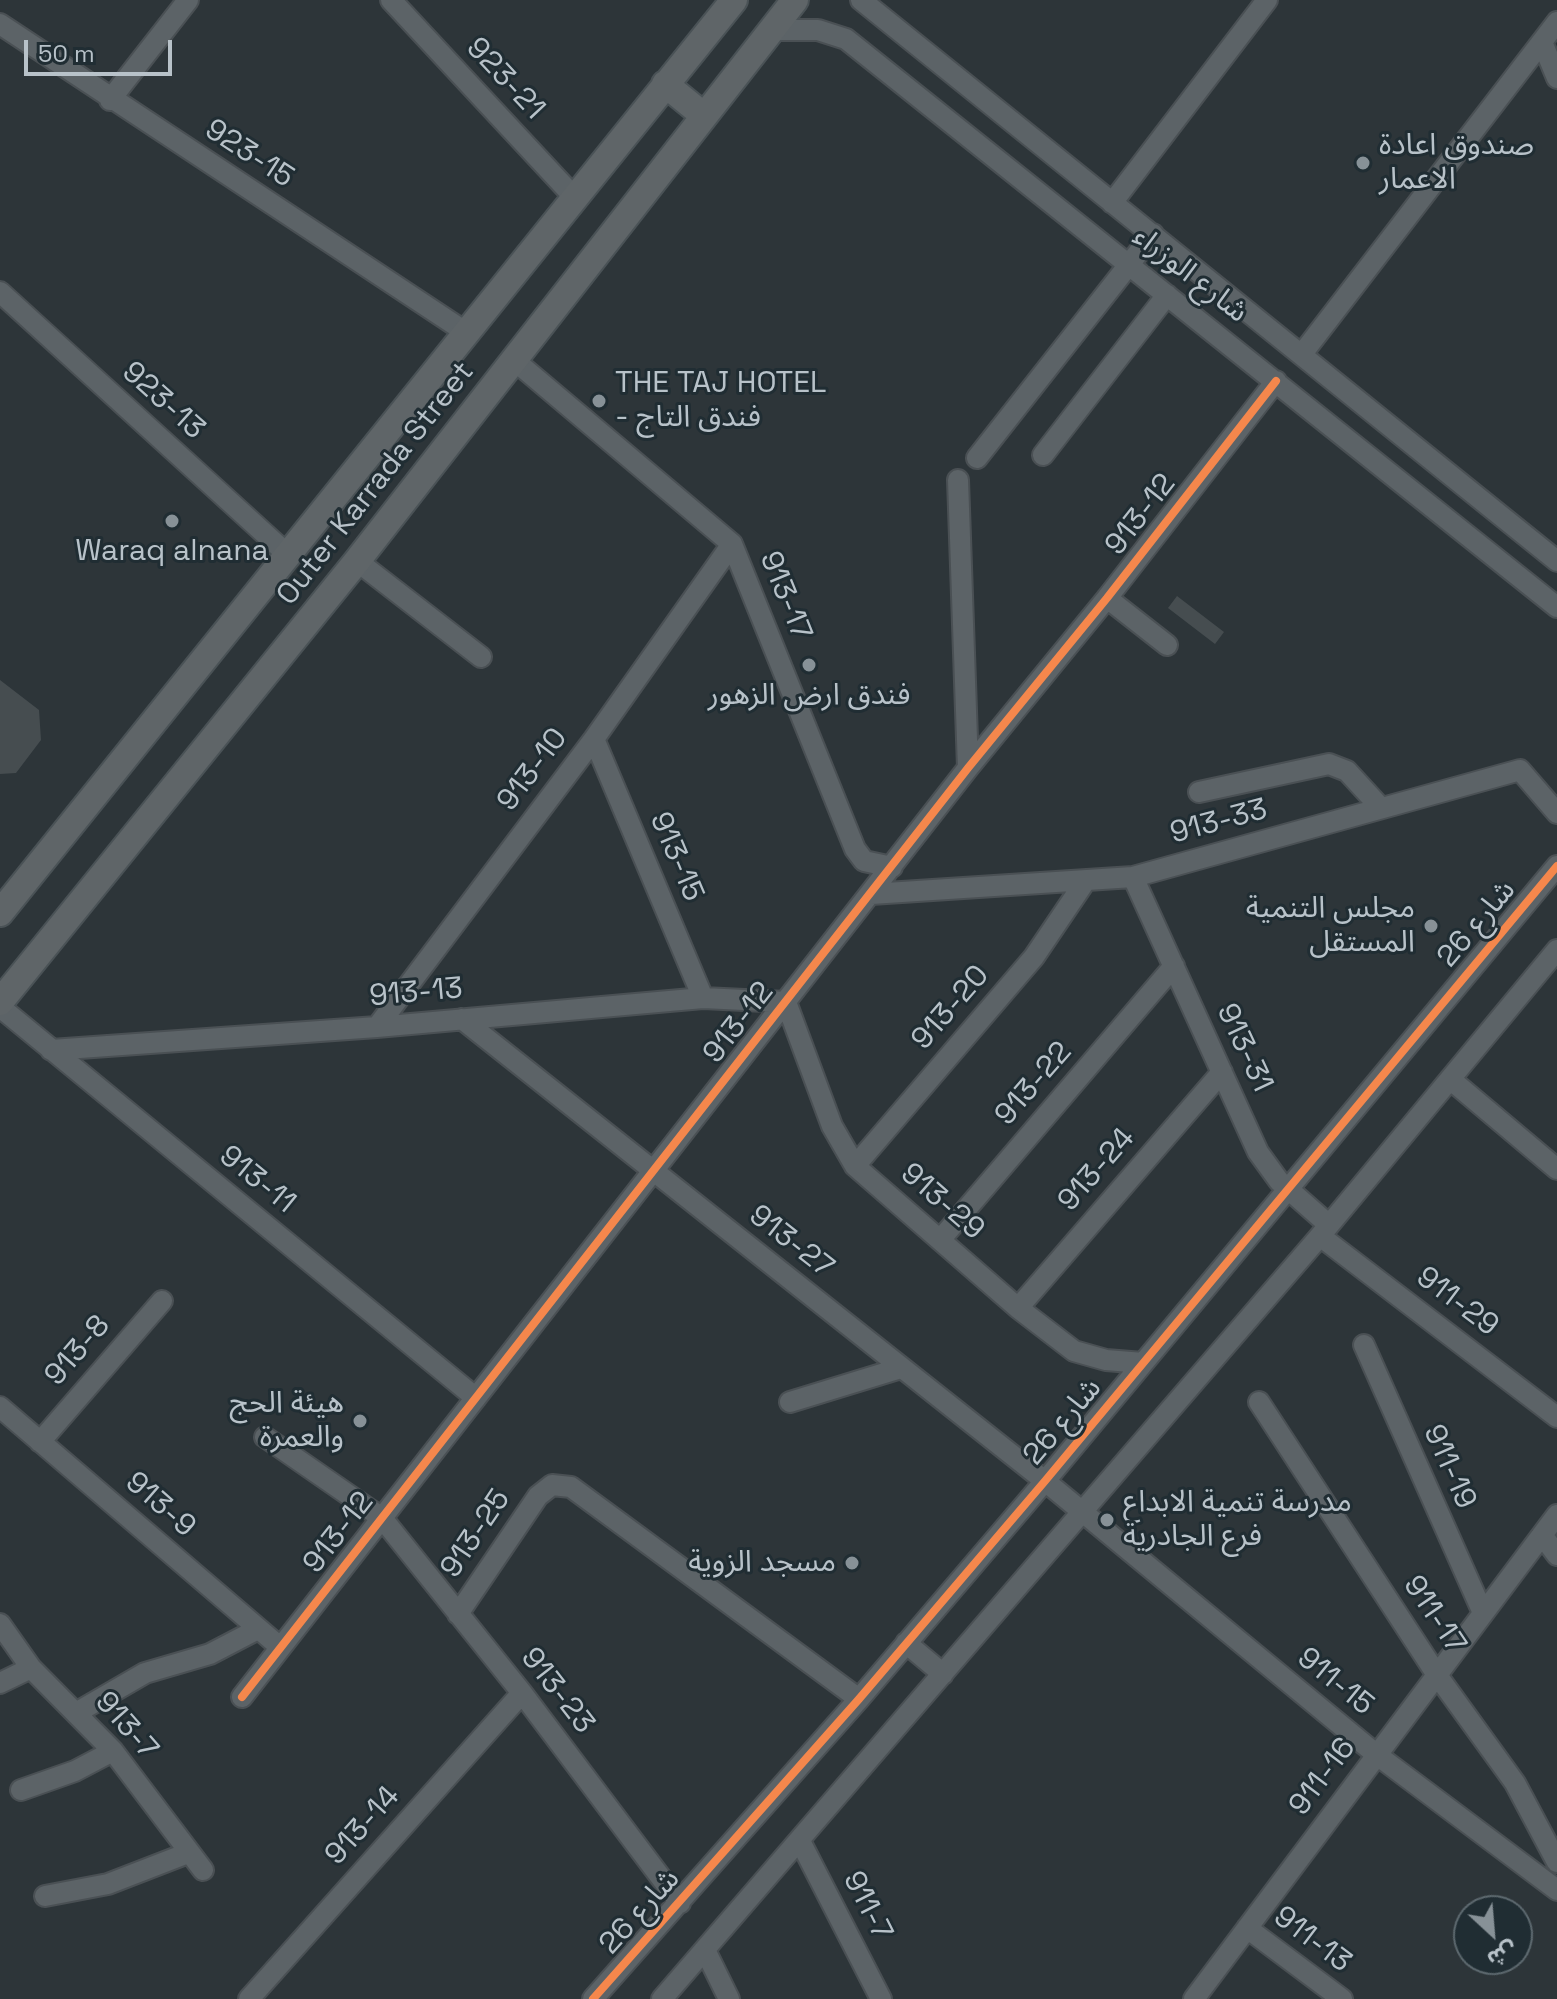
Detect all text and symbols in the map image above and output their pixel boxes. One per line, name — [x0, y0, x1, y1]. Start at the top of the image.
scale bar — [28, 24, 176, 74]
street label: 923-21 — [458, 31, 552, 127]
text: 50 m — [38, 38, 95, 69]
street label: 923-15 — [198, 112, 300, 196]
place label: صندوق اعادة الاعمار — [1379, 128, 1534, 198]
marker: صندوق اعادة الاعمار — [1354, 154, 1372, 172]
street label: شارع الوزراء — [1125, 219, 1255, 331]
street label: 923-13 — [114, 355, 212, 447]
street label: Outer Karrada Street — [270, 355, 482, 613]
place label: THE TAJ HOTEL - فندق التاج — [615, 366, 826, 436]
marker: THE TAJ HOTEL - فندق التاج — [590, 392, 608, 410]
street label: 913-12 — [1098, 467, 1184, 563]
marker: Waraq alnana — [163, 512, 181, 530]
place label: Waraq alnana — [75, 534, 269, 570]
street label: 913-17 — [751, 547, 819, 645]
marker: فندق ارض الزهور — [800, 656, 818, 674]
place label: فندق ارض الزهور — [708, 678, 910, 714]
street label: 913-10 — [490, 721, 576, 819]
street label: 913-33 — [1167, 792, 1271, 852]
street label: 913-15 — [641, 807, 711, 907]
street label: شارع 26 — [1430, 873, 1524, 975]
place label: مجلس التنمية المستقل — [1246, 891, 1415, 962]
marker: مجلس التنمية المستقل — [1422, 917, 1440, 935]
street label: 913-20 — [905, 958, 997, 1058]
street label: 913-13 — [368, 971, 464, 1015]
street label: 913-12 — [696, 975, 782, 1071]
street label: 913-31 — [1208, 998, 1280, 1098]
street label: 913-22 — [988, 1035, 1080, 1133]
street label: 913-24 — [1051, 1121, 1143, 1219]
street label: 913-11 — [212, 1138, 302, 1222]
street label: 913-29 — [893, 1156, 991, 1248]
street label: 913-27 — [742, 1198, 840, 1286]
street label: 911-29 — [1409, 1260, 1505, 1344]
street label: 913-8 — [38, 1308, 118, 1394]
street label: شارع 26 — [1016, 1371, 1110, 1473]
place label: هيئة الحج والعمرة — [229, 1386, 344, 1456]
marker: هيئة الحج والعمرة — [351, 1412, 369, 1430]
street label: 911-19 — [1415, 1419, 1483, 1515]
street label: 913-9 — [118, 1465, 202, 1545]
street label: 913-25 — [433, 1483, 519, 1585]
street label: 913-12 — [296, 1485, 382, 1581]
place label: مدرسة تنمية الابداع فرع الجادرية — [1123, 1485, 1352, 1556]
marker: مدرسة تنمية الابداع فرع الجادرية — [1098, 1511, 1116, 1529]
place label: مسجد الزوية — [688, 1545, 836, 1581]
marker: مسجد الزوية — [843, 1554, 861, 1572]
street label: 911-17 — [1395, 1569, 1473, 1661]
street label: 911-15 — [1290, 1640, 1380, 1724]
street label: 913-23 — [512, 1641, 602, 1741]
street label: 913-7 — [87, 1685, 165, 1767]
street label: 911-16 — [1282, 1731, 1364, 1823]
street label: 913-14 — [318, 1779, 408, 1873]
street label: شارع 26 — [592, 1862, 688, 1962]
street label: 911-7 — [835, 1866, 899, 1946]
north arrow — [1453, 1895, 1533, 1975]
street label: 911-13 — [1266, 1899, 1358, 1981]
text: ش — [1483, 1936, 1522, 1974]

